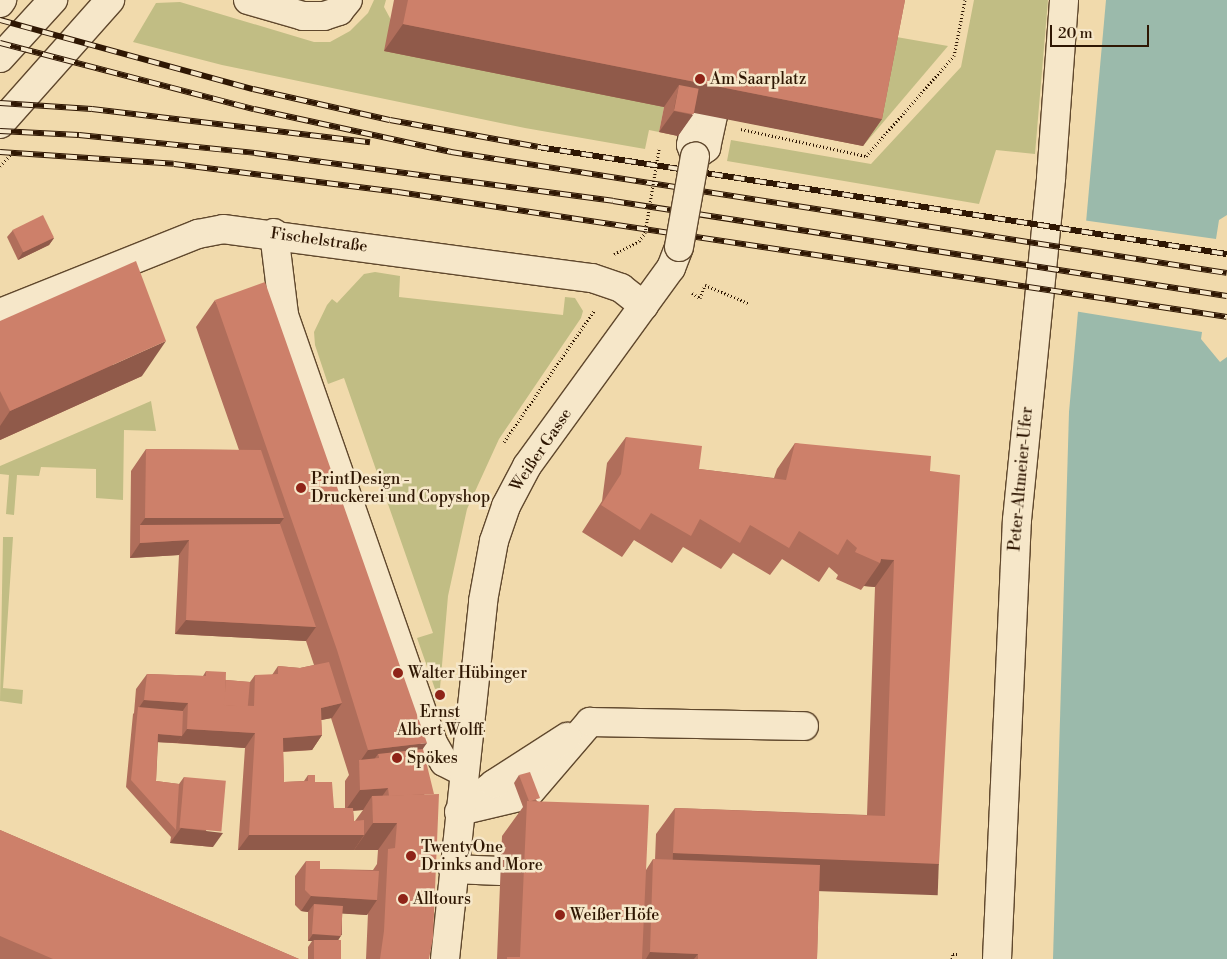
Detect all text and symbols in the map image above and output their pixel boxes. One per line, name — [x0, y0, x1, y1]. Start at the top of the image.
scale bar — [1052, 15, 1151, 47]
text: 20 m — [1058, 24, 1093, 43]
place label: Am Saarplatz — [710, 69, 806, 89]
marker: Am Saarplatz — [694, 73, 706, 85]
street label: Fischelstraße — [269, 224, 369, 256]
street label: Weißer Gasse — [506, 405, 576, 495]
street label: Peter-Altmeier-Ufer — [1005, 406, 1037, 552]
place label: PrintDesign - Druckerei und Copyshop — [311, 469, 490, 507]
marker: PrintDesign - Druckerei und Copyshop — [295, 482, 307, 494]
place label: Walter Hübinger — [408, 663, 527, 683]
marker: Walter Hübinger — [392, 667, 404, 679]
marker: Ernst Albert Wolff — [434, 689, 446, 701]
place label: Ernst Albert Wolff — [397, 702, 483, 740]
place label: Spökes — [407, 748, 458, 768]
marker: Spökes — [391, 752, 403, 764]
place label: TwentyOne Drinks and More — [421, 837, 543, 875]
marker: TwentyOne Drinks and More — [405, 850, 417, 862]
place label: Alltours — [413, 889, 471, 909]
marker: Alltours — [397, 893, 409, 905]
place label: Weißer Höfe — [570, 905, 659, 925]
marker: Weißer Höfe — [554, 909, 566, 921]

